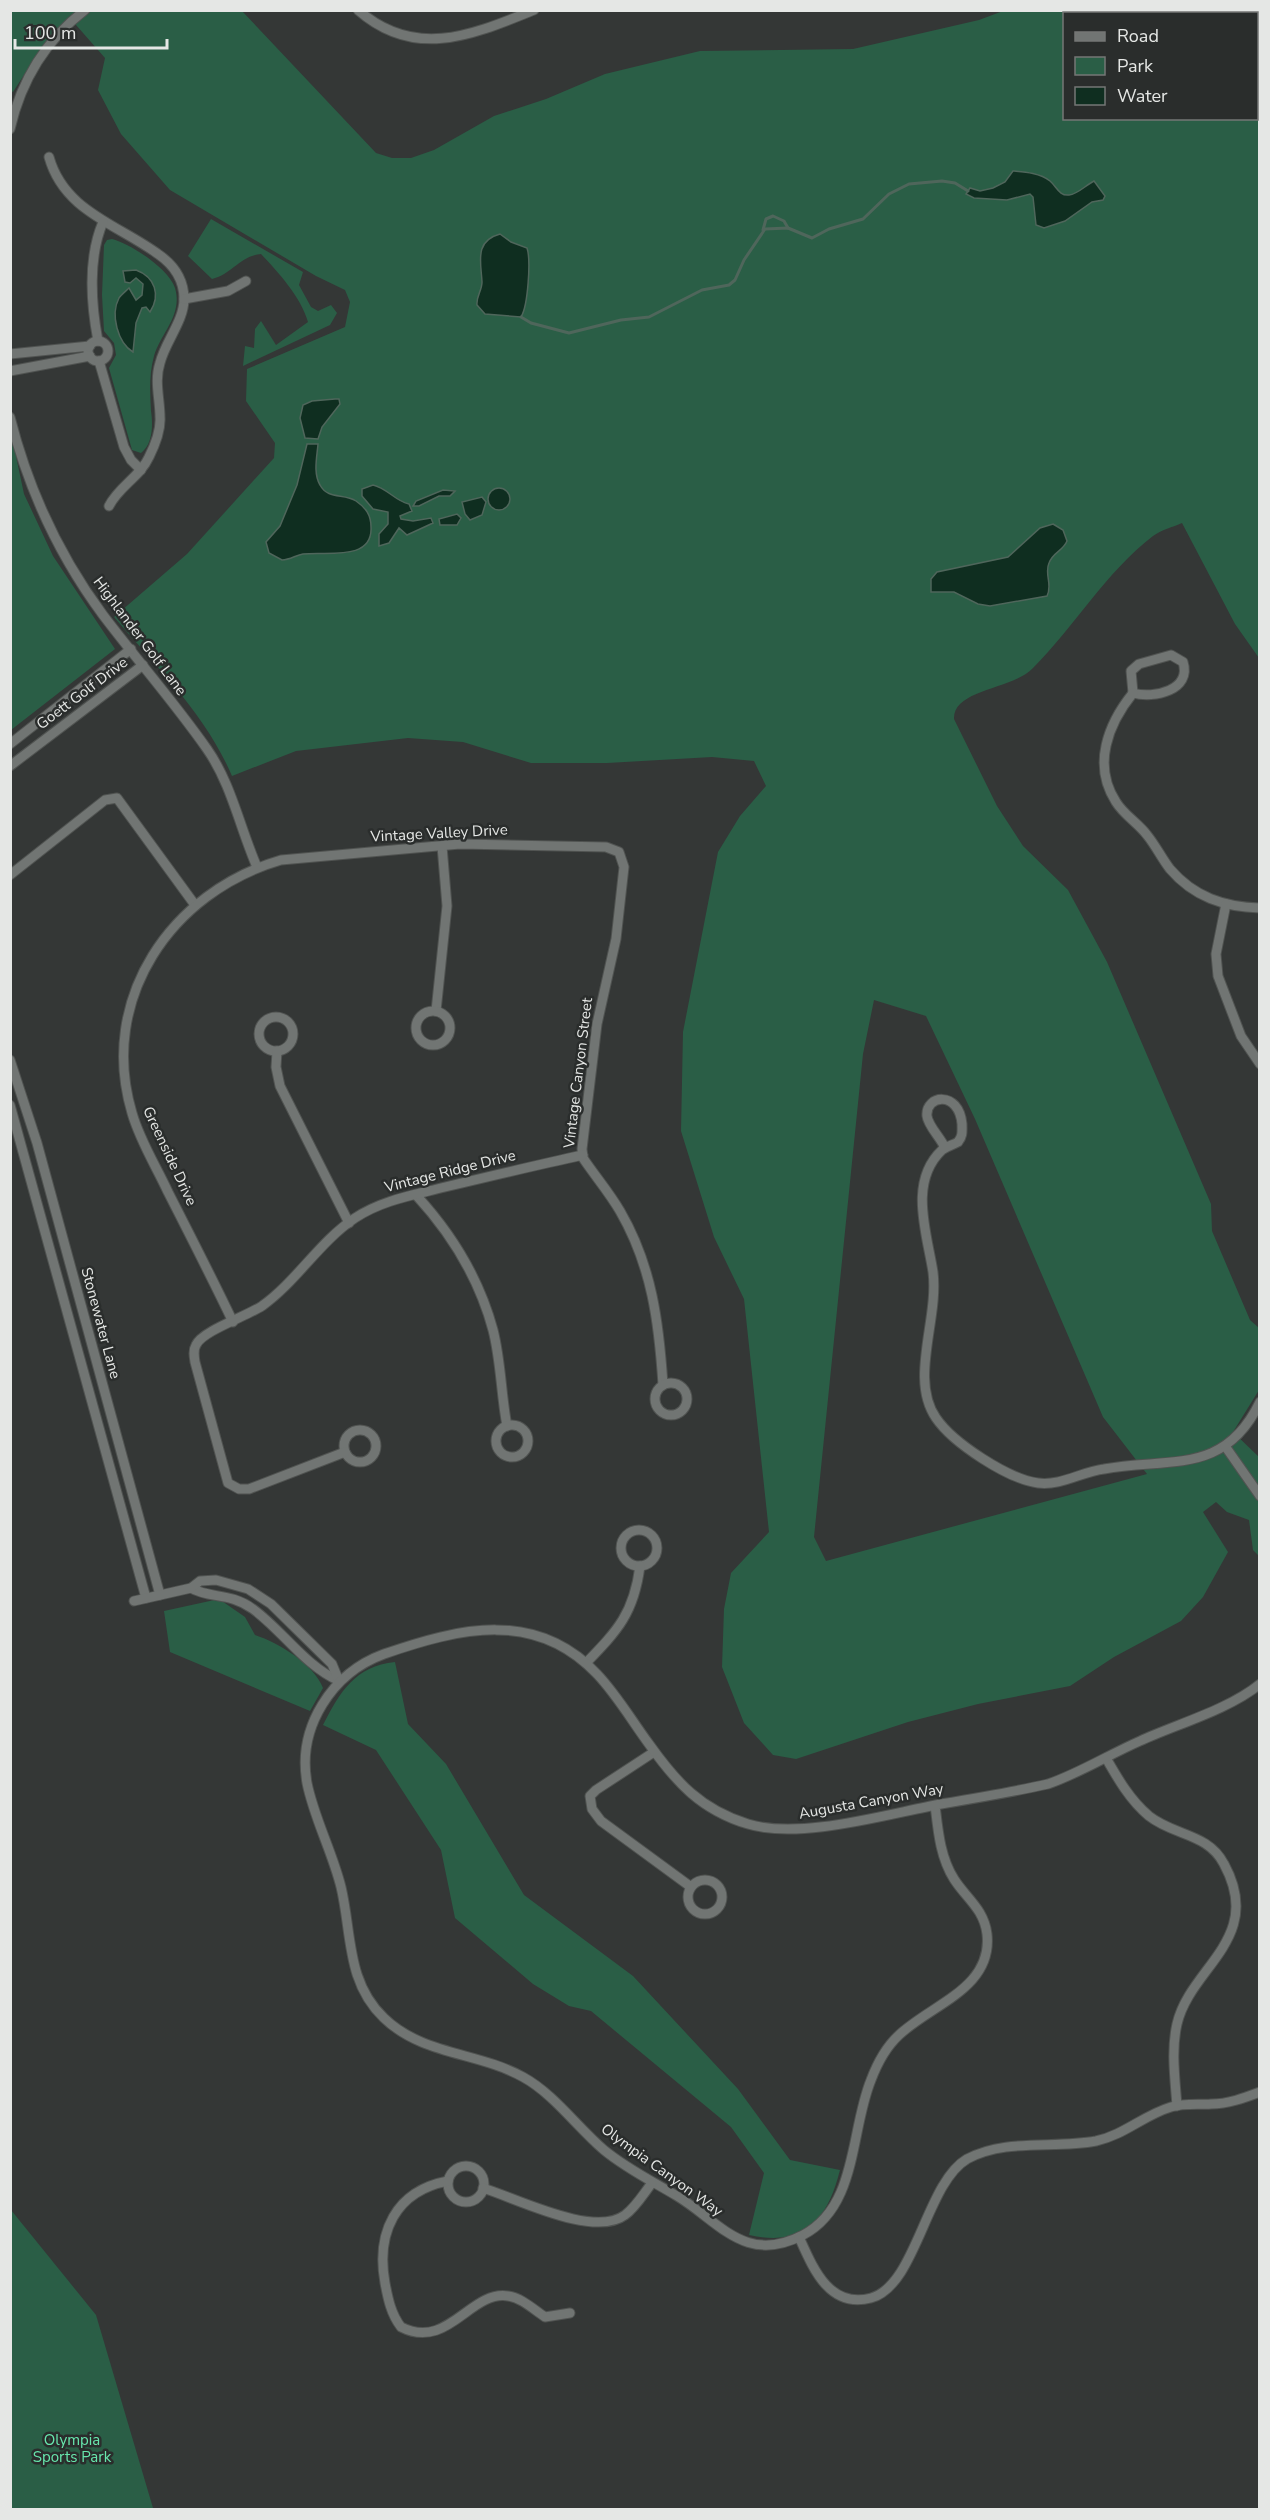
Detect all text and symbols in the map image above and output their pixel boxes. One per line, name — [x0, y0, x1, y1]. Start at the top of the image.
scale bar — [15, 12, 166, 50]
legend — [1063, 12, 1258, 120]
text: 100 m — [24, 21, 76, 45]
text: Road — [1117, 24, 1159, 48]
text: Park — [1117, 54, 1154, 78]
text: Water — [1117, 84, 1168, 108]
street label: Highlander Golf Lane — [89, 572, 191, 700]
street label: Goett Golf Drive — [32, 652, 132, 734]
street label: Vintage Valley Drive — [369, 819, 508, 847]
street label: Vintage Canyon Street — [559, 996, 597, 1150]
street label: Greenside Drive — [138, 1103, 202, 1209]
street label: Vintage Ridge Drive — [381, 1145, 518, 1197]
street label: Stonewater Lane — [77, 1265, 125, 1381]
street label: Augusta Canyon Way — [797, 1778, 945, 1824]
street label: Olympia Canyon Way — [597, 2119, 727, 2221]
park label: Olympia Sports Park — [33, 2430, 112, 2467]

